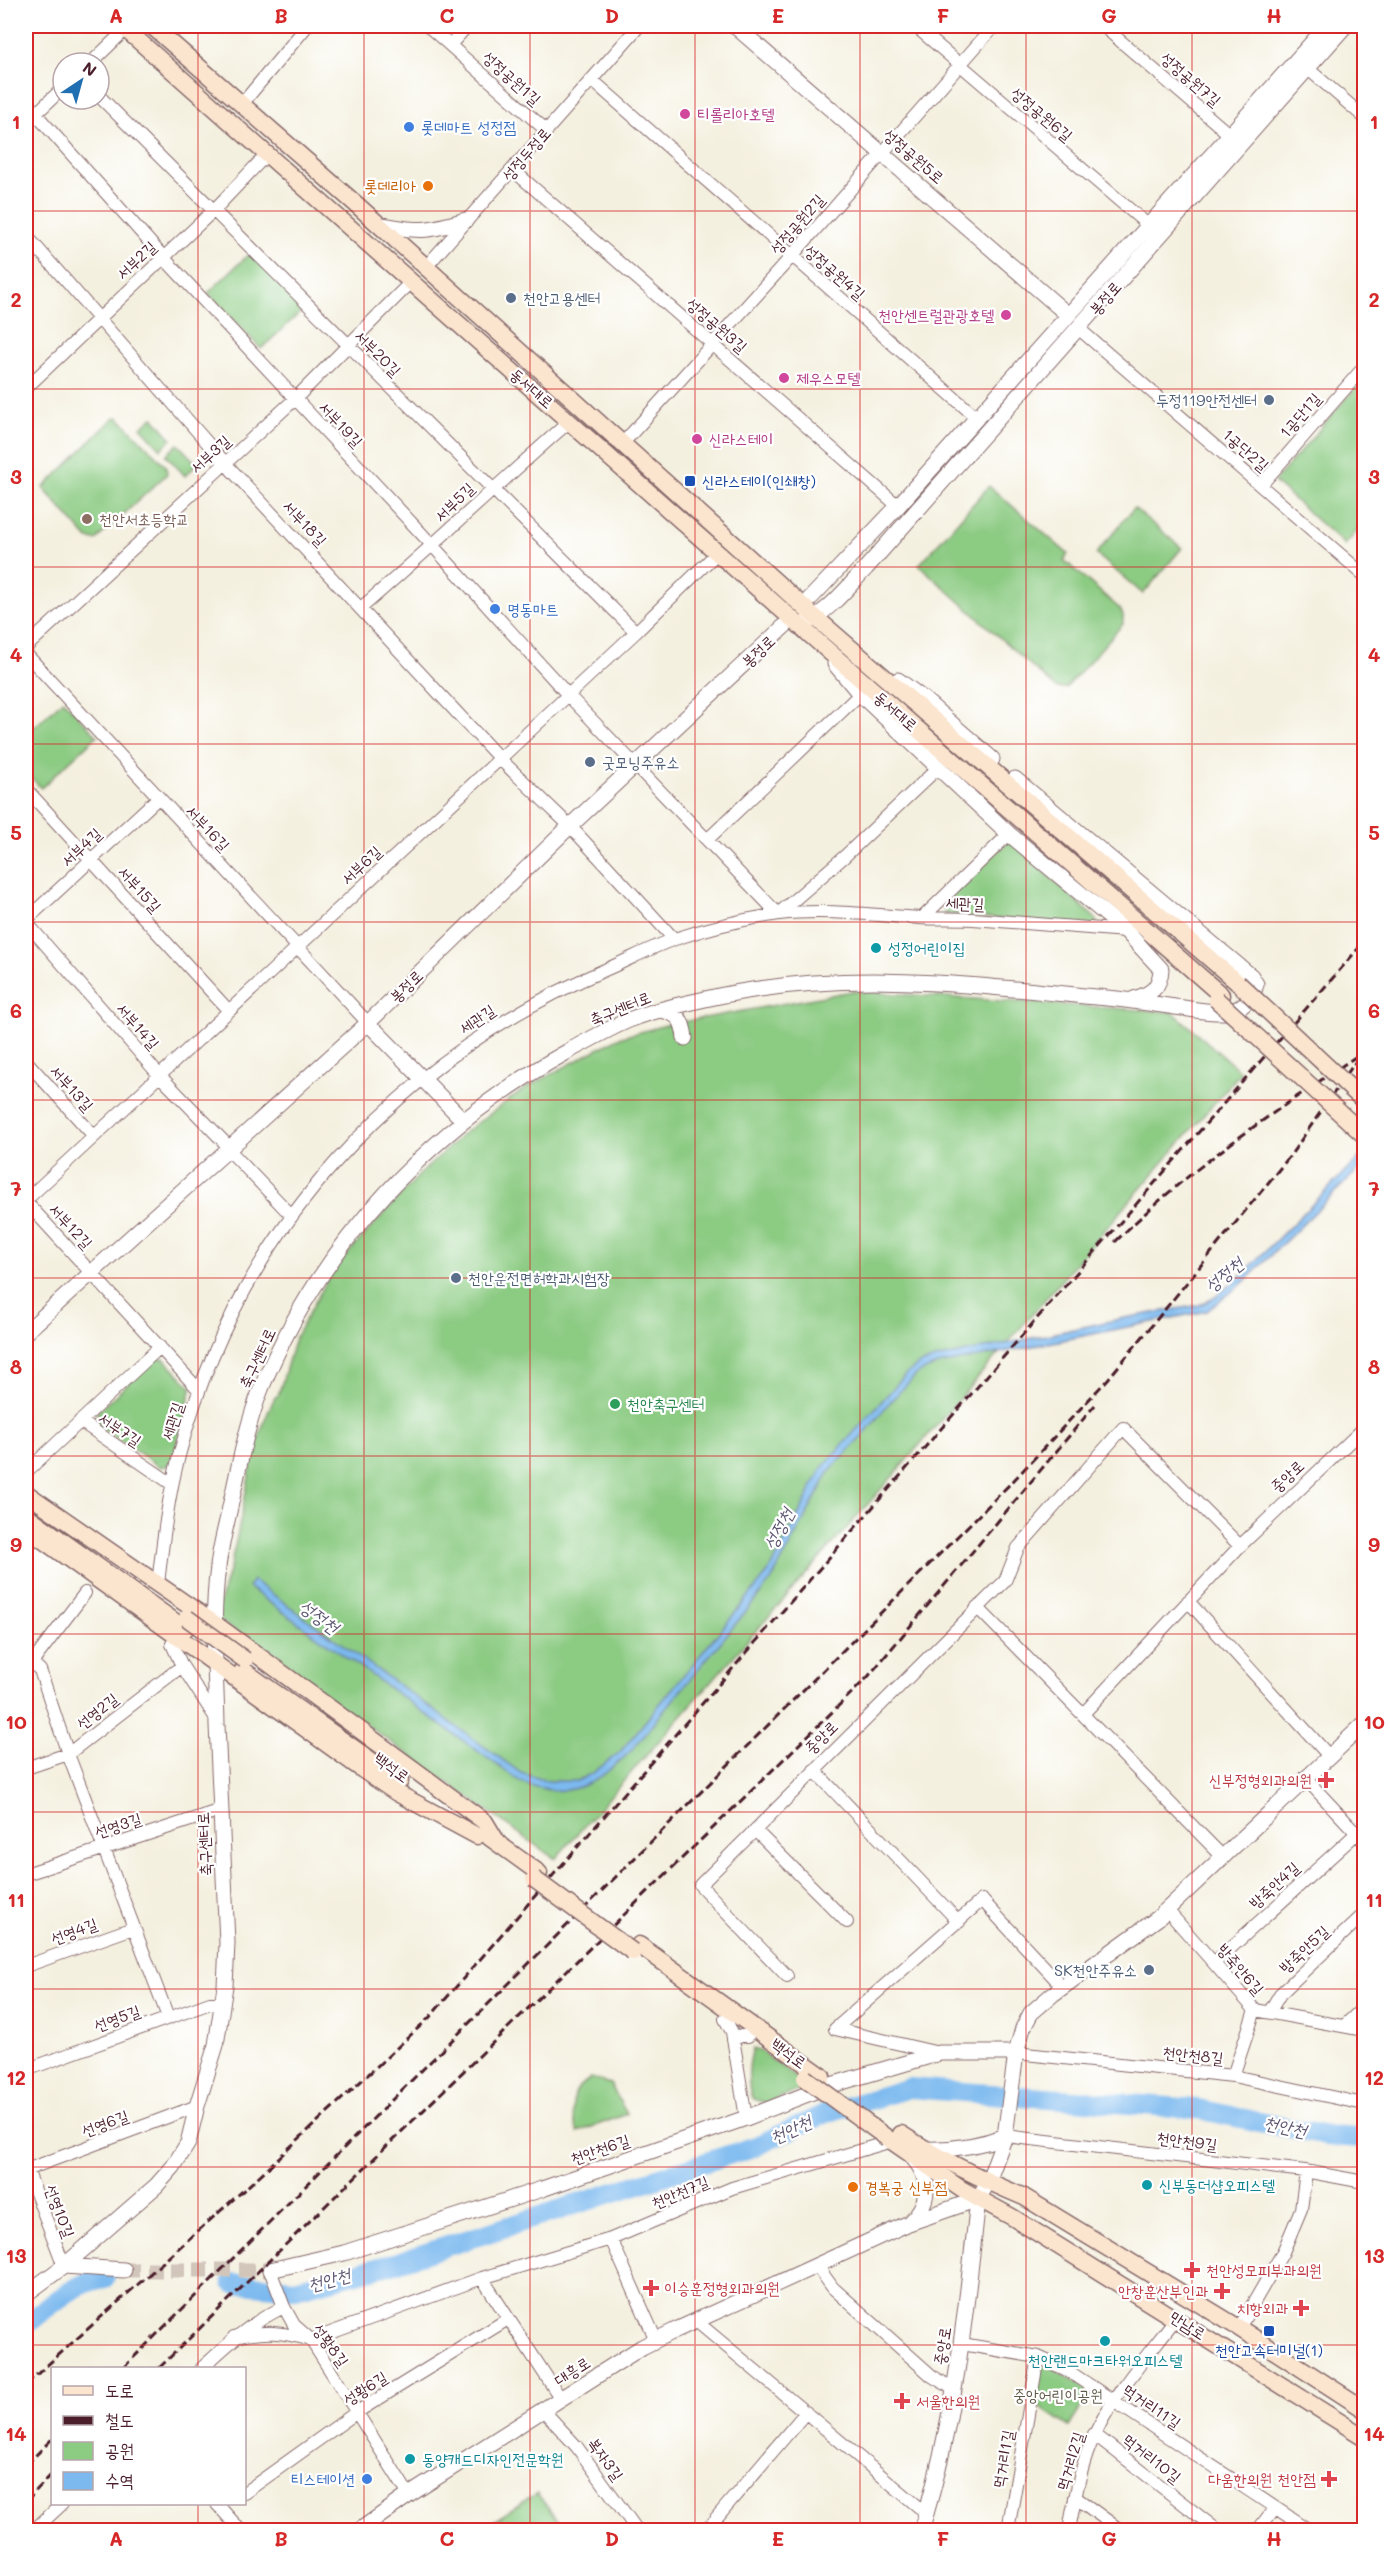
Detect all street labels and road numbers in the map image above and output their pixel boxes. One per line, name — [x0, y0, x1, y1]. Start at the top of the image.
street label: 성정공원1길 — [479, 46, 546, 109]
street label: 성정공원7길 — [1157, 47, 1226, 111]
street label: 성정공원6길 — [1007, 82, 1078, 146]
street label: 성정두정로 — [497, 122, 555, 185]
street label: 성정공원5로 — [880, 124, 949, 188]
street label: 성정공원2길 — [765, 189, 829, 258]
street label: 서부2길 — [111, 236, 160, 284]
street label: 성정공원4길 — [801, 239, 870, 304]
street label: 봉정로 — [1084, 276, 1125, 319]
street label: 성정공원3길 — [683, 293, 752, 357]
street label: 서부20길 — [351, 325, 406, 380]
street label: 동서대로 — [506, 363, 559, 412]
street label: 1공단1길 — [1274, 388, 1325, 442]
street label: 서부19길 — [315, 396, 368, 451]
street label: 1공단2길 — [1219, 424, 1274, 476]
street label: 서부3길 — [185, 430, 235, 477]
street label: 서부5길 — [429, 477, 478, 526]
street label: 서부18길 — [279, 495, 332, 550]
street label: 봉정로 — [736, 630, 779, 671]
street label: 동서대로 — [870, 686, 923, 735]
street label: 서부16길 — [182, 800, 235, 855]
street label: 서부4길 — [56, 823, 105, 871]
street label: 서부6길 — [336, 840, 386, 889]
street label: 서부15길 — [114, 861, 167, 916]
street label: 세관길 — [945, 891, 985, 914]
street label: 봉정로 — [384, 965, 427, 1007]
street label: 축구센터로 — [586, 986, 654, 1029]
street label: 서부14길 — [112, 998, 164, 1053]
street label: 세관길 — [455, 999, 499, 1038]
street label: 서부13길 — [46, 1060, 99, 1115]
street label: 서부12길 — [45, 1198, 98, 1253]
street label: 축구센터로 — [233, 1324, 280, 1391]
street label: 세관길 — [156, 1399, 188, 1442]
street label: 서부7길 — [95, 1407, 146, 1451]
street label: 중앙로 — [1265, 1455, 1308, 1496]
street label: 선영2길 — [71, 1688, 122, 1734]
street label: 중앙로 — [800, 1716, 842, 1758]
street label: 백석로 — [370, 1747, 414, 1786]
street label: 선영3길 — [92, 1807, 144, 1842]
street label: 축구센터로 — [191, 1811, 216, 1877]
street label: 방죽안4길 — [1244, 1856, 1303, 1913]
street label: 선영4길 — [48, 1912, 100, 1949]
street label: 방죽안5길 — [1274, 1920, 1333, 1977]
street label: 방죽안6길 — [1213, 1939, 1269, 1999]
street label: 선영5길 — [91, 1999, 143, 2036]
street label: 백석로 — [767, 2033, 811, 2072]
street label: 천안천8길 — [1162, 2041, 1225, 2068]
street label: 선영6길 — [79, 2104, 131, 2141]
street label: 천안천9길 — [1156, 2126, 1219, 2155]
street label: 천안천6길 — [567, 2129, 632, 2168]
street label: 천안천7길 — [648, 2170, 712, 2213]
street label: 선영10길 — [41, 2181, 80, 2241]
street label: 만남로 — [1166, 2305, 1210, 2344]
street label: 성황8길 — [309, 2319, 354, 2371]
street label: 중앙로 — [928, 2325, 955, 2367]
street label: 대흥로 — [550, 2351, 594, 2390]
street label: 성황6길 — [339, 2366, 391, 2409]
street label: 먹거리11길 — [1119, 2378, 1186, 2433]
street label: 먹거리1길 — [987, 2428, 1018, 2490]
street label: 먹거리10길 — [1119, 2428, 1186, 2487]
street label: 먹거리2길 — [1051, 2429, 1088, 2493]
street label: 복자3길 — [584, 2433, 629, 2484]

